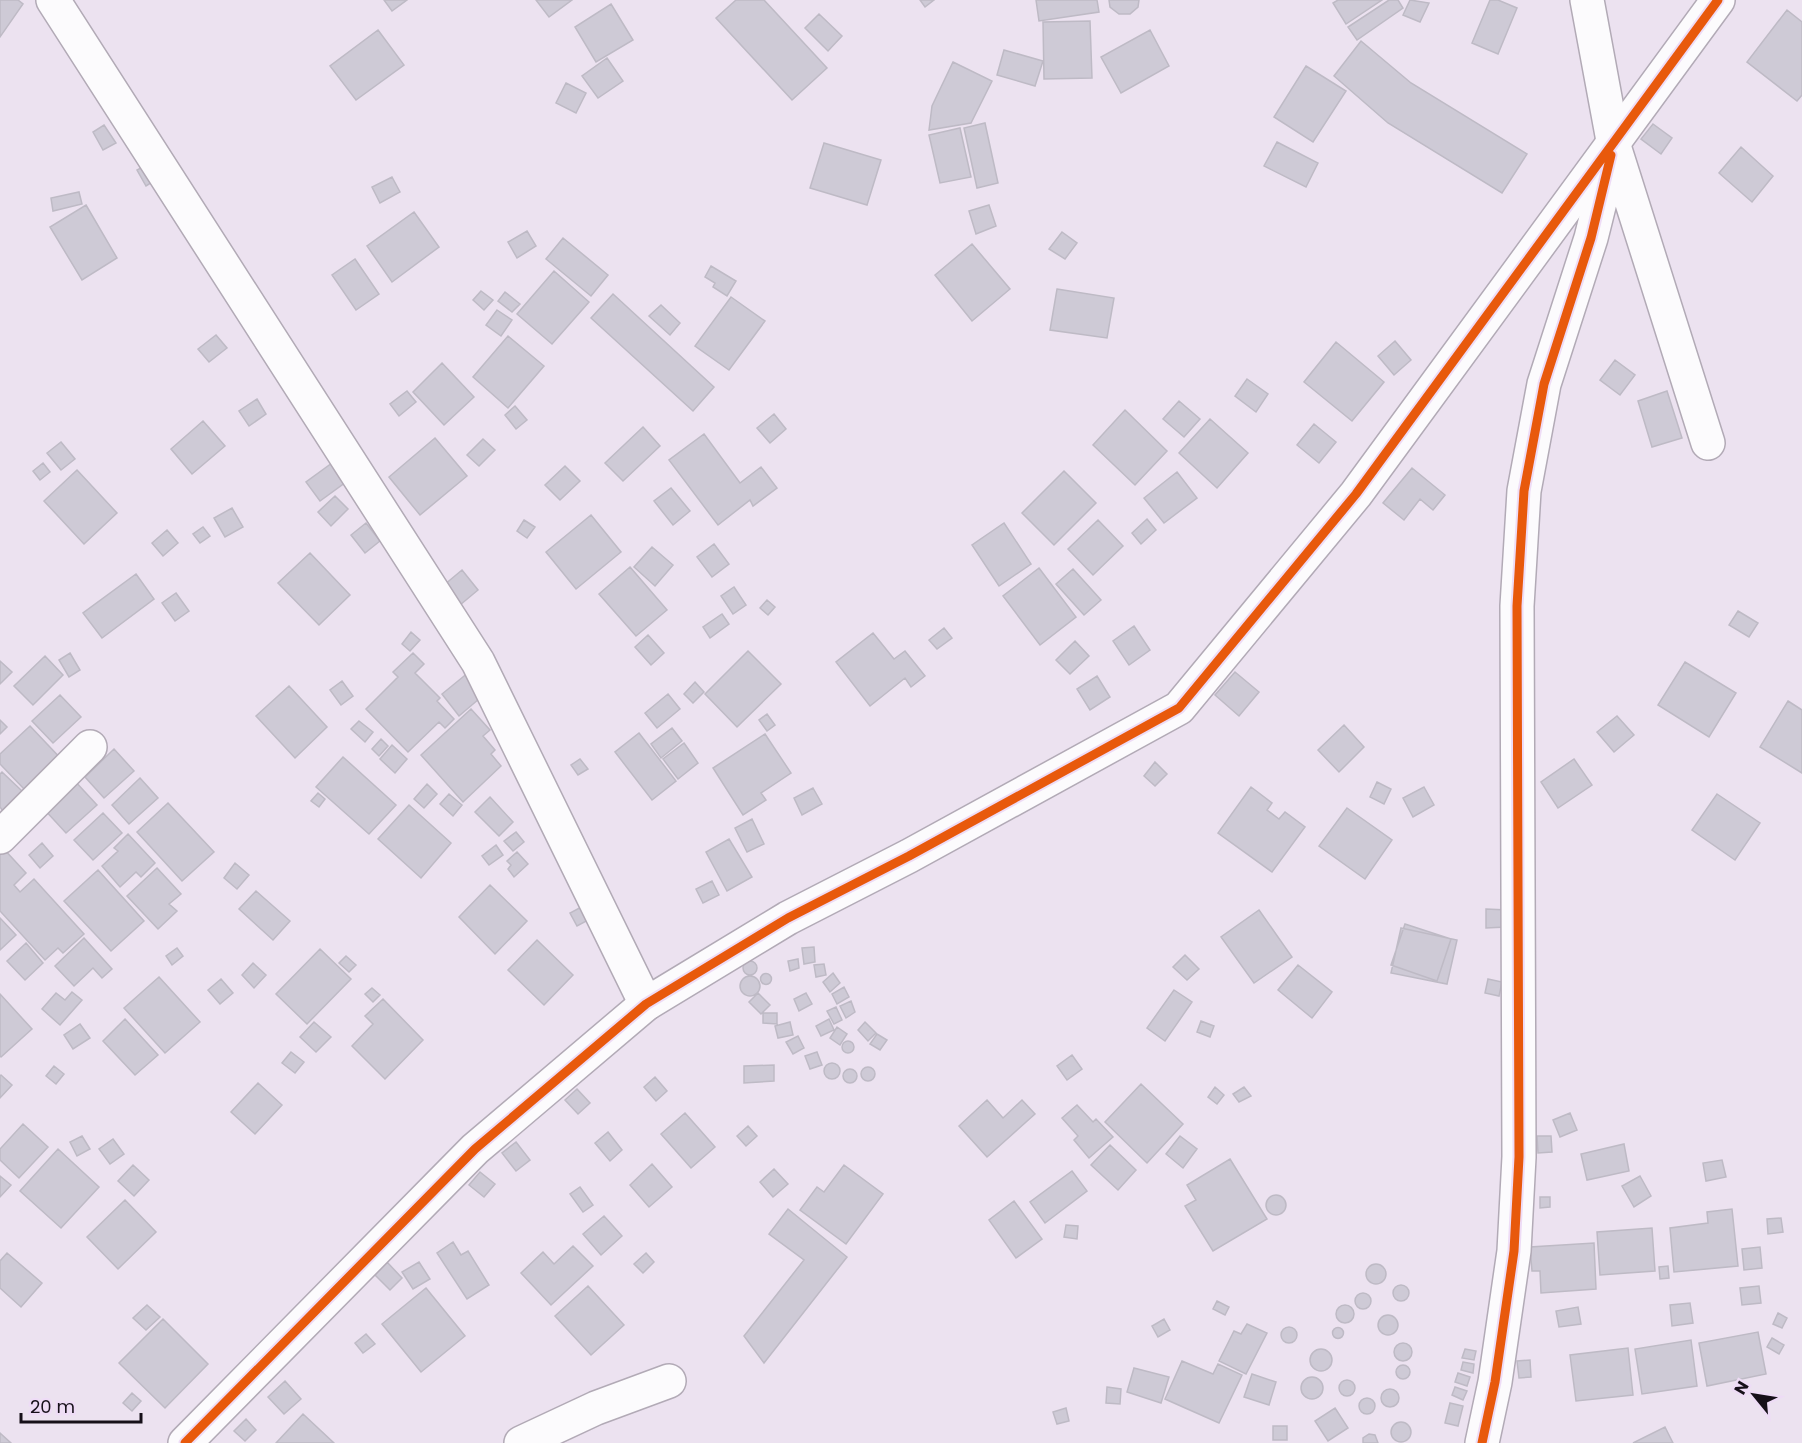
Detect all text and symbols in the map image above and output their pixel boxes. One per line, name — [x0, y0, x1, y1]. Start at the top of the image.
north arrow — [1724, 1365, 1784, 1425]
text: N — [1728, 1377, 1754, 1399]
scale bar — [21, 1386, 141, 1424]
text: 20 m — [30, 1394, 75, 1419]

